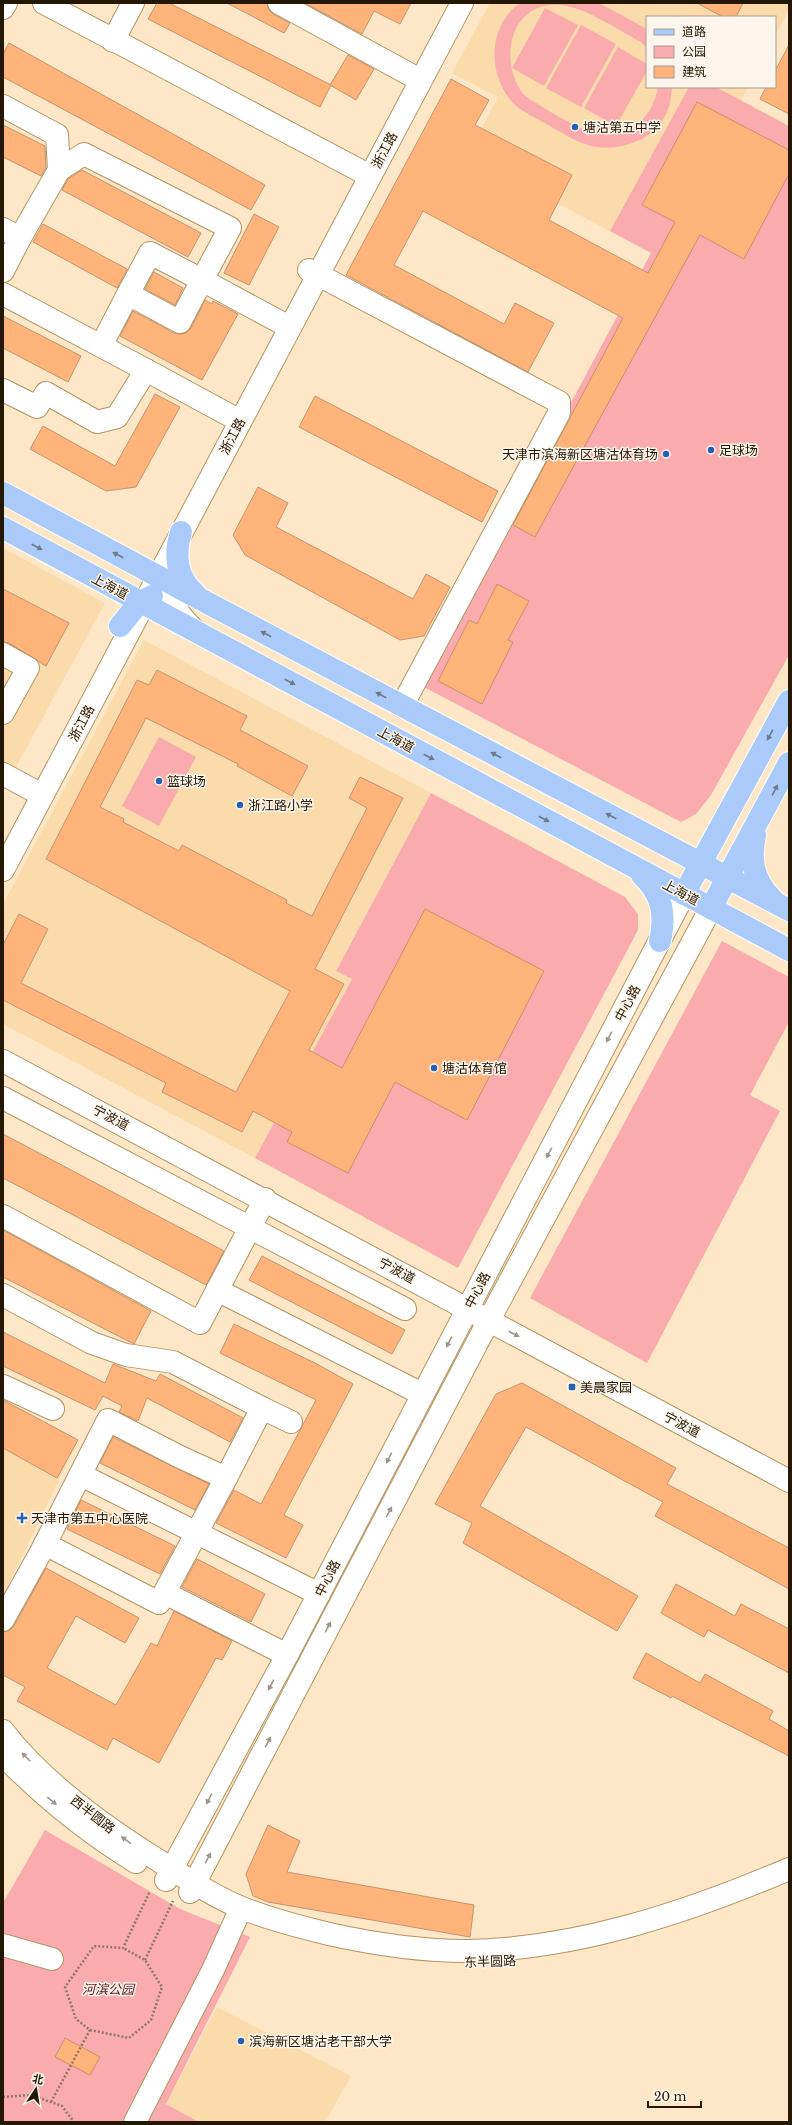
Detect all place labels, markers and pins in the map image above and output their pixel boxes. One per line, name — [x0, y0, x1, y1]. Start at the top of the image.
place label: 塘沽第五中学 — [583, 119, 661, 136]
marker: 塘沽第五中学 — [570, 122, 580, 132]
place label: 足球场 — [719, 442, 758, 459]
marker: 足球场 — [706, 445, 716, 455]
place label: 天津市滨海新区塘沽体育场 — [502, 446, 658, 463]
marker: 天津市滨海新区塘沽体育场 — [661, 449, 671, 459]
place label: 篮球场 — [167, 773, 206, 790]
marker: 篮球场 — [154, 776, 164, 786]
place label: 浙江路小学 — [248, 797, 313, 814]
marker: 浙江路小学 — [235, 800, 245, 810]
place label: 塘沽体育馆 — [442, 1060, 507, 1077]
marker: 塘沽体育馆 — [429, 1063, 439, 1073]
place label: 美晨家园 — [580, 1379, 632, 1396]
marker: 美晨家园 — [567, 1382, 577, 1392]
place label: 天津市第五中心医院 — [31, 1510, 148, 1527]
marker: 天津市第五中心医院 — [16, 1512, 28, 1524]
place label: 滨海新区塘沽老干部大学 — [249, 2033, 392, 2050]
marker: 滨海新区塘沽老干部大学 — [236, 2036, 246, 2046]

